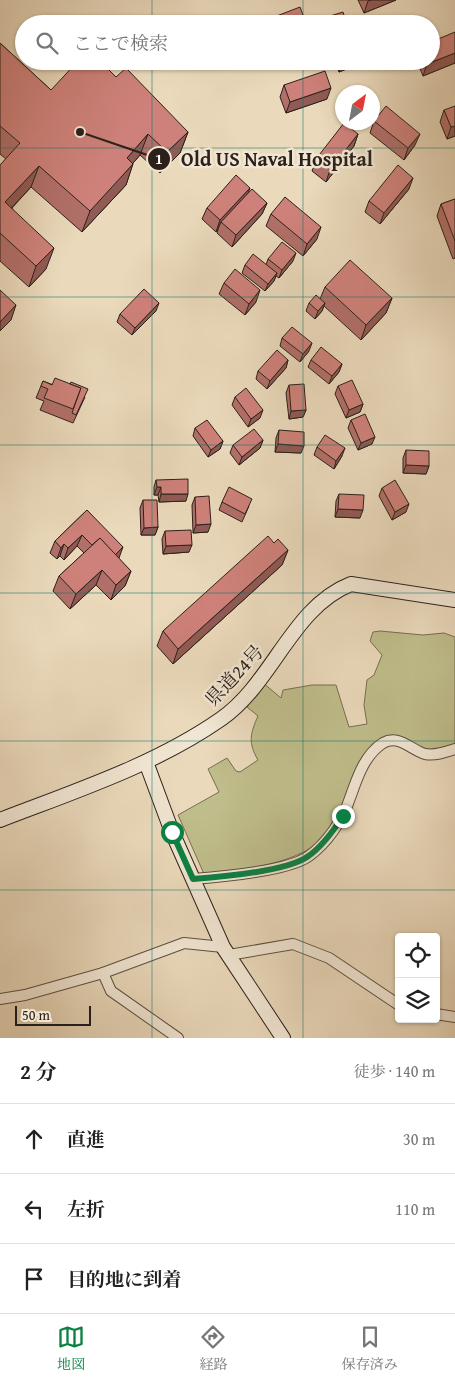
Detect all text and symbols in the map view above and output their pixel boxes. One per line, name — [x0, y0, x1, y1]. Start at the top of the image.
search box — [15, 15, 440, 70]
icon: search — [33, 29, 61, 57]
text: ここで検索 — [73, 29, 168, 57]
north arrow — [335, 85, 380, 130]
callout: Old US Naval Hospital — [147, 141, 383, 176]
text: Old US Naval Hospital — [181, 144, 373, 173]
text: 1 — [155, 148, 163, 169]
street label: 県道24号 — [198, 638, 270, 712]
route end — [332, 805, 355, 828]
route start — [161, 821, 184, 844]
map controls — [395, 933, 440, 1023]
button: locate — [395, 933, 440, 978]
button: layers — [395, 978, 440, 1023]
scale bar — [15, 1003, 91, 1026]
text: 50 m — [22, 1005, 50, 1025]
text: 2 分 — [20, 1056, 57, 1087]
text: 徒歩 · 140 m — [354, 1059, 435, 1083]
icon: ahead — [20, 1125, 48, 1153]
text: 直進 — [67, 1125, 105, 1153]
text: 30 m — [403, 1127, 435, 1151]
icon: left — [20, 1195, 48, 1223]
text: 左折 — [67, 1195, 105, 1223]
text: 110 m — [395, 1197, 435, 1221]
icon: arrive — [20, 1265, 48, 1293]
text: 目的地に到着 — [67, 1265, 181, 1293]
tab: 地図 — [57, 1323, 85, 1374]
tab: 経路 — [199, 1323, 227, 1374]
tab: 保存済み — [342, 1323, 398, 1374]

